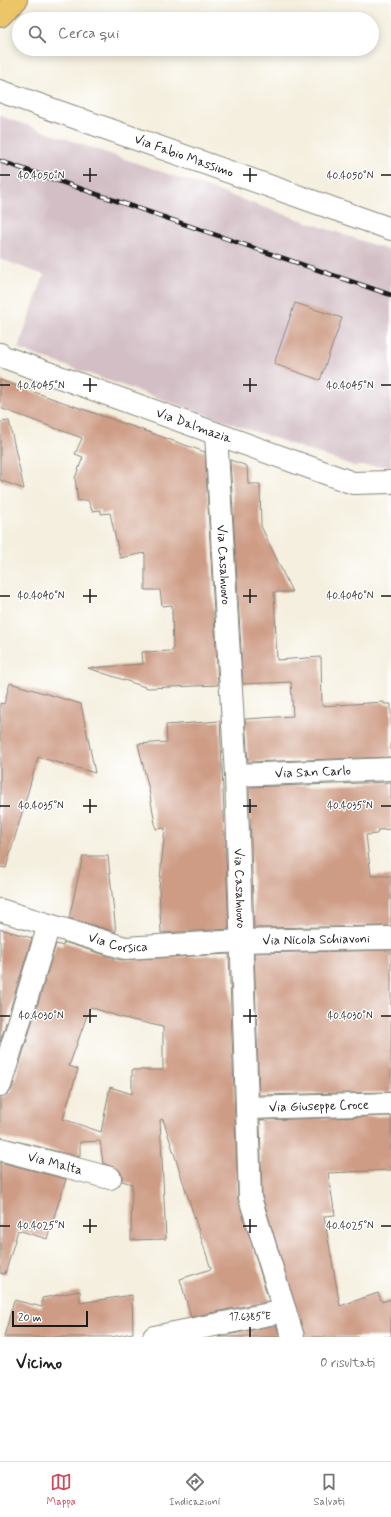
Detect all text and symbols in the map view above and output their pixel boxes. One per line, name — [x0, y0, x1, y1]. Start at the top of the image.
search box — [12, 12, 379, 56]
icon: search — [26, 23, 48, 45]
text: Cerca qui — [58, 24, 119, 44]
street label: Via Fabio Massimo — [132, 131, 236, 181]
text: 40.4050°N — [18, 169, 65, 183]
text: 40.4050°N — [327, 169, 374, 183]
text: 40.4045°N — [17, 379, 65, 393]
text: 40.4045°N — [326, 379, 374, 393]
street label: Via Dalmazia — [154, 404, 234, 447]
street label: Via Casalnuovo — [213, 524, 235, 606]
text: 40.4040°N — [18, 589, 65, 603]
text: 40.4040°N — [327, 589, 374, 603]
street label: Via San Carlo — [275, 762, 351, 782]
text: 40.4035°N — [18, 799, 64, 813]
text: 40.4035°N — [327, 799, 373, 813]
street label: Via Casalnuovo — [230, 848, 250, 929]
street label: Via Corsica — [86, 929, 148, 957]
street label: Via Nicola Schiavoni — [262, 930, 370, 949]
text: 40.4030°N — [18, 1009, 64, 1023]
text: 40.4030°N — [327, 1009, 373, 1023]
street label: Via Giuseppe Croce — [269, 1096, 369, 1116]
street label: Via Malta — [26, 1148, 85, 1179]
text: 40.4025°N — [17, 1219, 65, 1233]
text: 40.4025°N — [326, 1219, 374, 1233]
scale bar — [12, 1309, 88, 1328]
text: 17.6385°E — [229, 1310, 271, 1324]
text: 20 m — [18, 1311, 41, 1325]
text: Vicino — [16, 1352, 62, 1374]
text: 0 risultati — [320, 1355, 375, 1372]
tab: Mappa — [47, 1471, 76, 1509]
tab: Indicazioni — [169, 1471, 220, 1509]
tab: Salvati — [313, 1471, 345, 1509]

